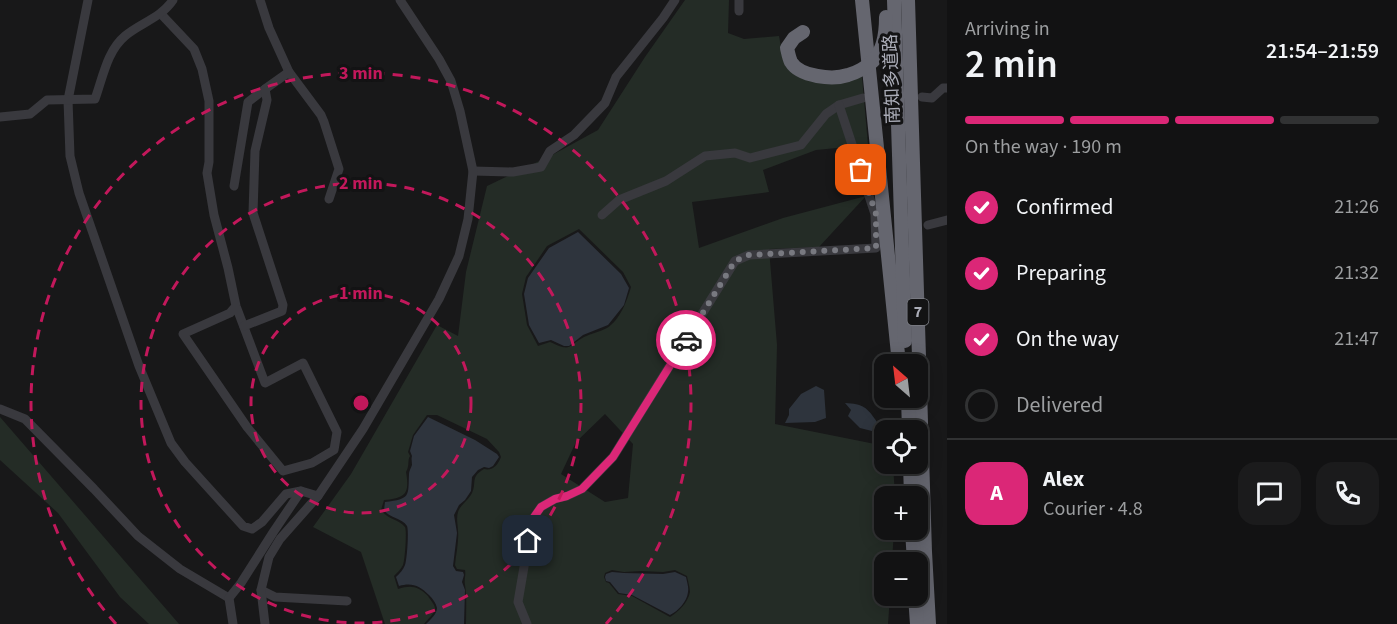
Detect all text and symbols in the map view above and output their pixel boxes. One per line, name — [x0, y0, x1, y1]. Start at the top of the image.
text: Arriving in — [965, 15, 1050, 43]
street label: 南知多道路 — [878, 34, 906, 124]
text: 21:54–21:59 — [1266, 35, 1379, 67]
text: 2 min — [965, 37, 1058, 93]
text: 3 min — [339, 61, 383, 86]
text: On the way · 190 m — [965, 133, 1122, 161]
pin — [835, 144, 886, 195]
icon: bag — [844, 153, 877, 186]
text: 2 min — [339, 171, 383, 196]
icon: check — [965, 191, 998, 224]
text: Confirmed — [1016, 191, 1113, 223]
text: 21:26 — [1334, 193, 1379, 221]
icon: check — [965, 257, 998, 290]
text: Preparing — [1016, 257, 1106, 289]
text: 21:32 — [1334, 259, 1379, 287]
text: 1 min — [339, 281, 383, 306]
road number: 7 — [908, 299, 928, 325]
courier — [656, 310, 716, 370]
icon: check — [965, 323, 998, 356]
text: On the way — [1016, 323, 1119, 355]
icon: car — [670, 324, 703, 357]
text: 21:47 — [1334, 325, 1379, 353]
north arrow — [874, 354, 928, 408]
map controls — [874, 354, 928, 606]
text: Delivered — [1016, 389, 1103, 421]
centre of rings — [351, 393, 371, 413]
button: locate — [874, 420, 928, 474]
button: chat — [1238, 462, 1301, 525]
button: phone — [1316, 462, 1379, 525]
text: Alex — [1043, 463, 1084, 495]
text: A — [990, 477, 1003, 509]
button: + — [874, 486, 928, 540]
text: Courier · 4.8 — [1043, 495, 1143, 523]
pin — [502, 515, 553, 566]
icon: home — [511, 524, 544, 557]
button: − — [874, 552, 928, 606]

